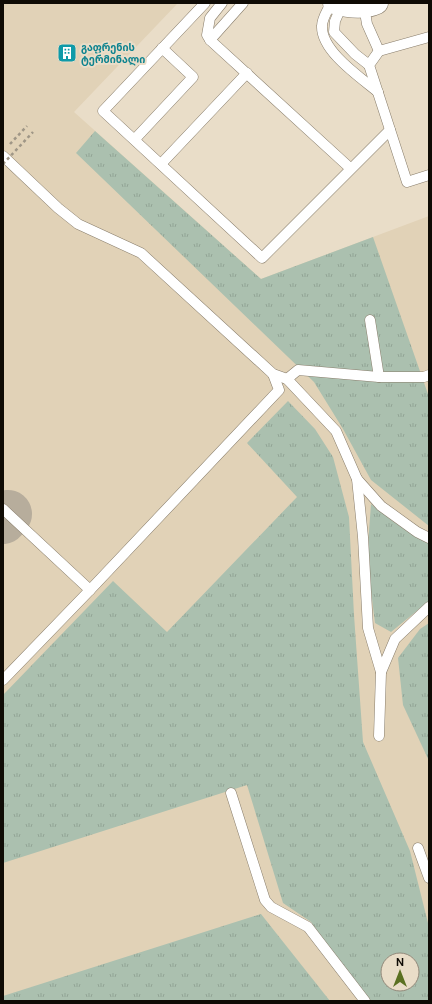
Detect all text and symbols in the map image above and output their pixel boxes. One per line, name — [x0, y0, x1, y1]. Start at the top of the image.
place label: გაფრენის ტერმინალი — [81, 41, 145, 66]
building icon: გაფრენის ტერმინალი — [56, 42, 78, 64]
north arrow — [380, 952, 420, 992]
text: N — [396, 955, 404, 969]

